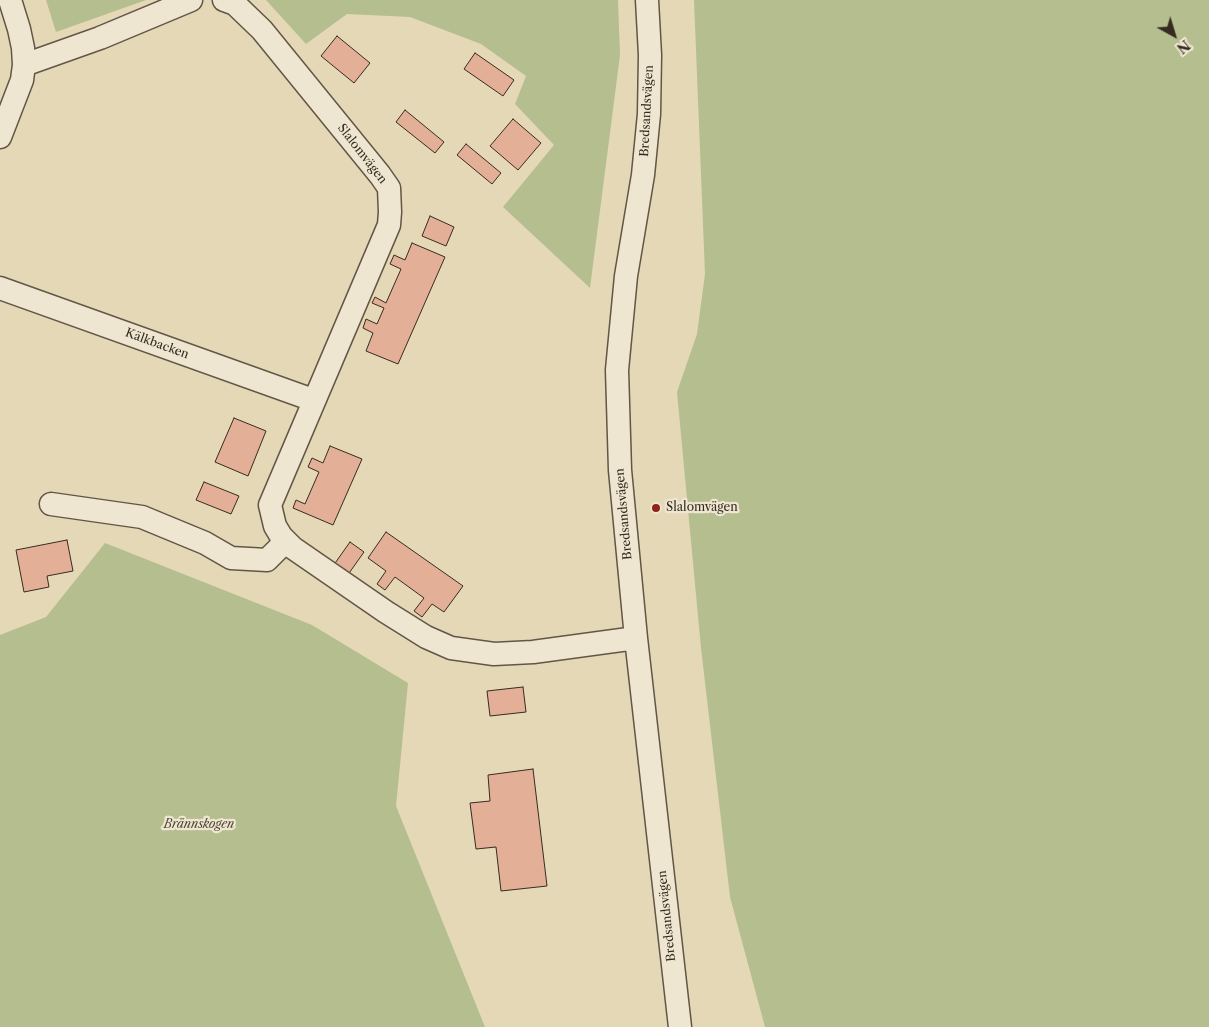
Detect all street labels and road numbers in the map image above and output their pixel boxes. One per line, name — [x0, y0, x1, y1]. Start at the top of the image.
street label: Bredsandsvägen — [637, 65, 657, 157]
street label: Slalomvägen — [334, 121, 390, 187]
street label: Kälkbacken — [123, 326, 191, 362]
street label: Bredsandsvägen — [613, 468, 635, 560]
street label: Bredsandsvägen — [655, 870, 679, 962]

